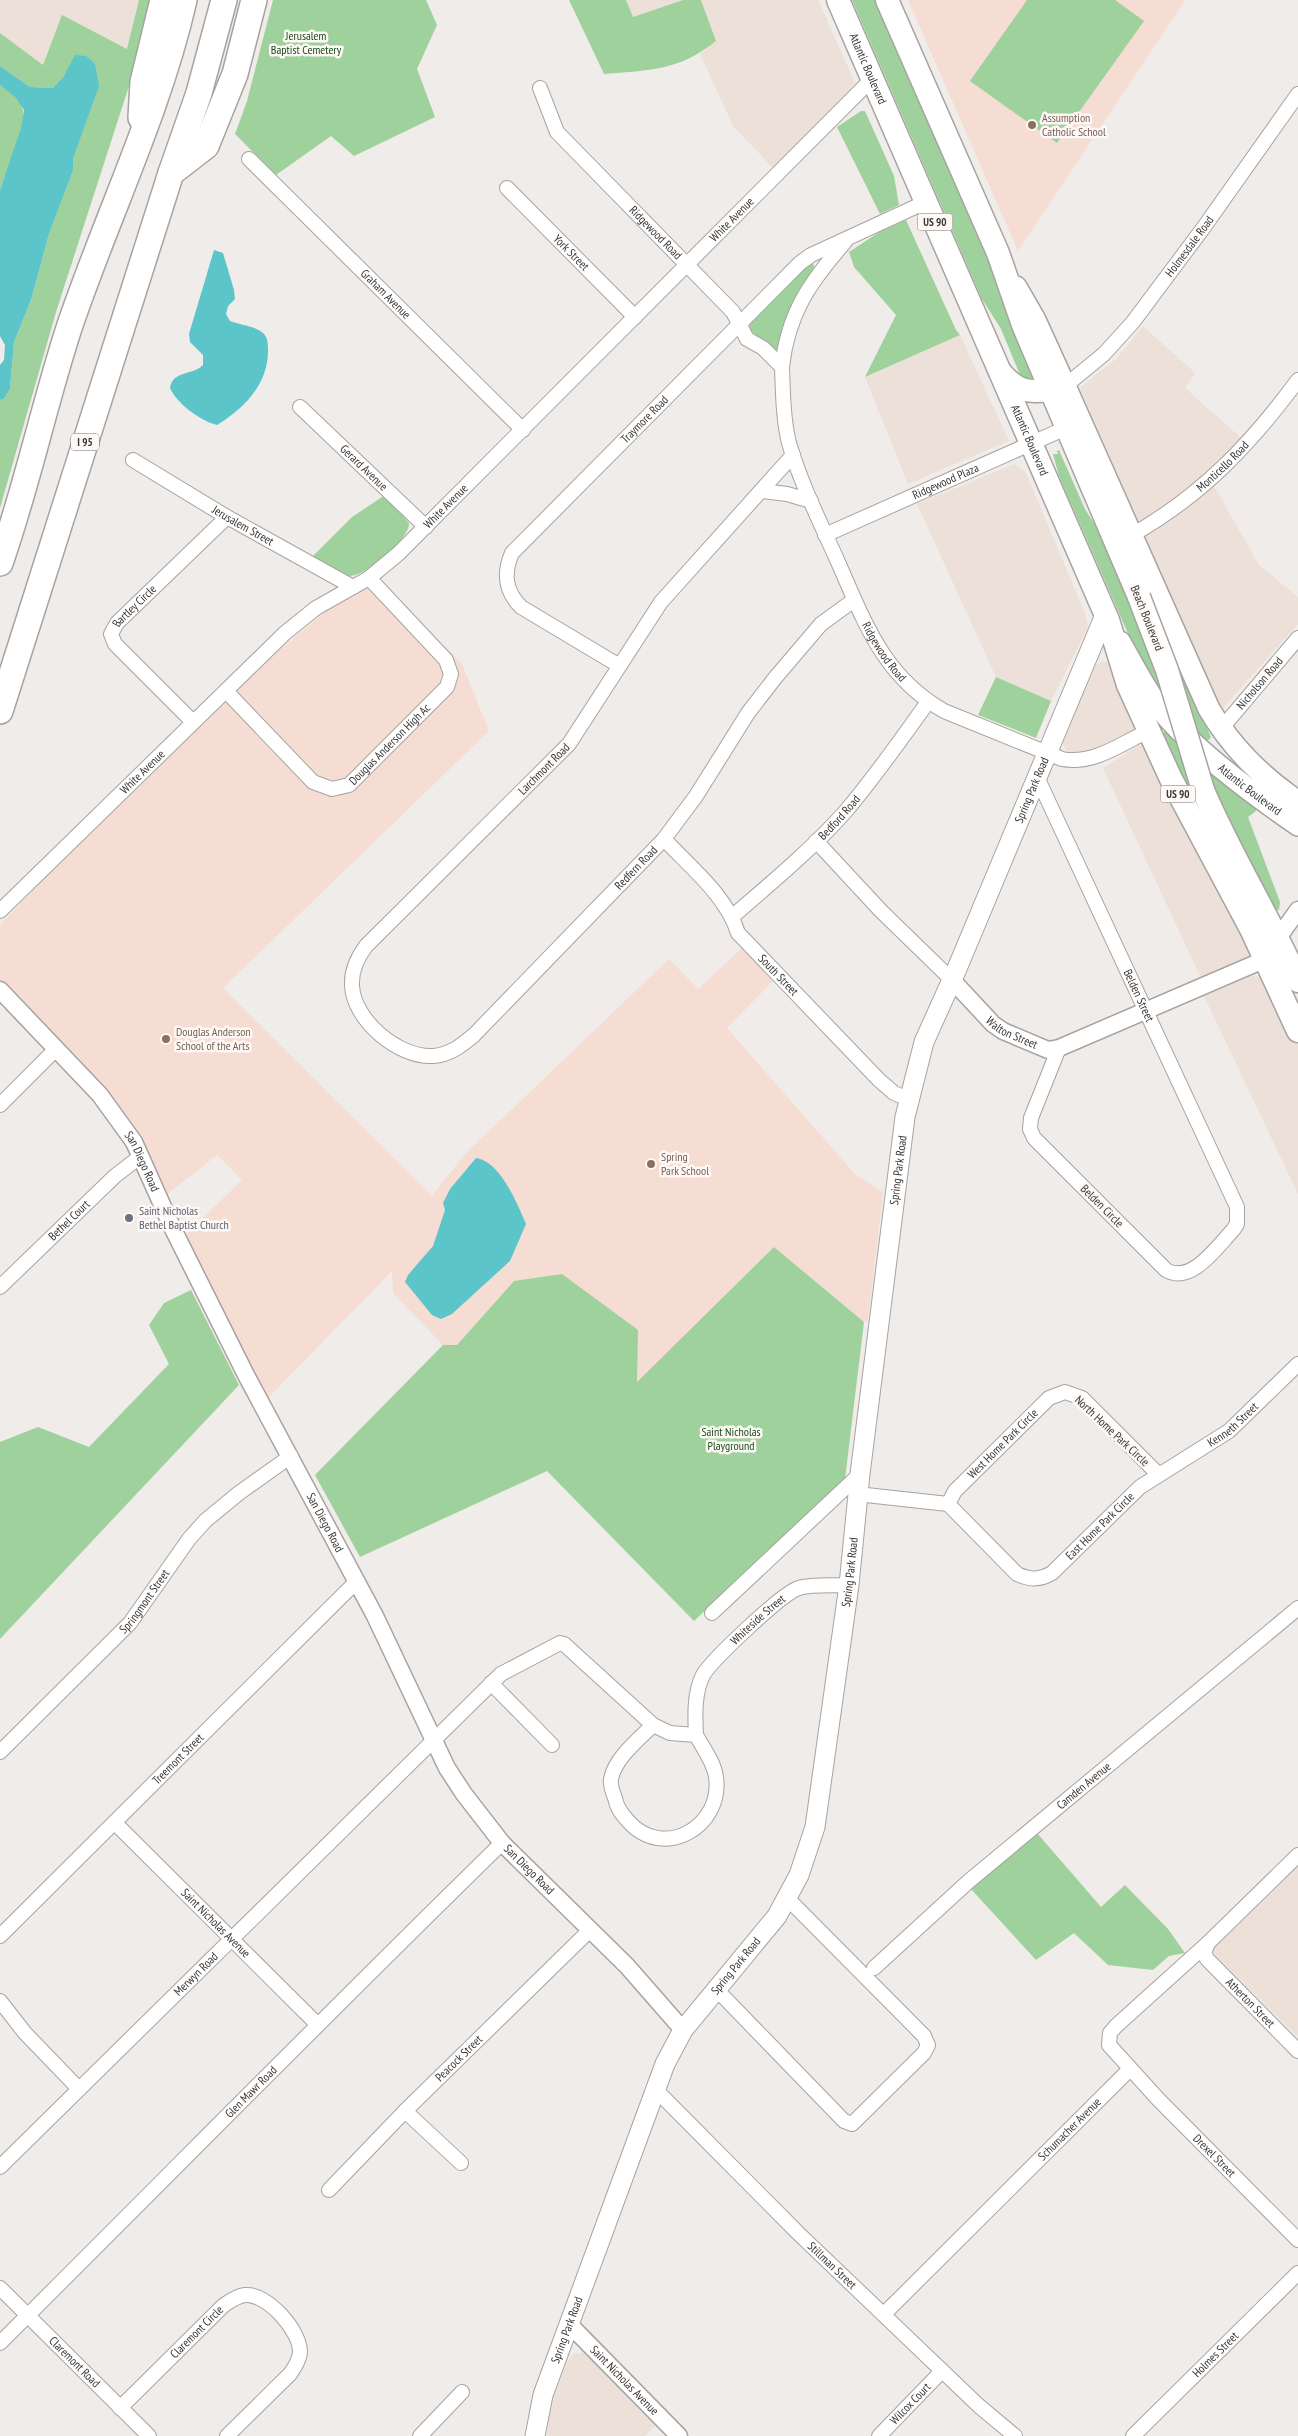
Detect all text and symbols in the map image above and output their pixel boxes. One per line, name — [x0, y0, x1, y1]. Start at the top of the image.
park label: Jerusalem Baptist Cemetery — [271, 28, 342, 57]
street label: Atlantic Boulevard — [846, 31, 890, 106]
place label: Assumption Catholic School — [1042, 110, 1106, 139]
marker: Assumption Catholic School — [1026, 119, 1038, 131]
street label: White Avenue — [706, 194, 757, 245]
street label: Ridgewood Road — [626, 202, 685, 262]
road number: US 90 — [918, 213, 952, 230]
street label: Holmesdale Road — [1162, 213, 1217, 279]
street label: York Street — [550, 231, 593, 274]
street label: Graham Avenue — [358, 266, 414, 322]
street label: Traymore Road — [617, 392, 671, 446]
street label: Atlantic Boulevard — [1008, 402, 1052, 478]
road number: I 95 — [71, 434, 99, 451]
street label: Monticello Road — [1193, 438, 1252, 495]
street label: Gerard Avenue — [337, 441, 391, 494]
street label: Ridgewood Plaza — [910, 460, 981, 502]
street label: White Avenue — [420, 480, 471, 531]
street label: Jerusalem Street — [209, 501, 277, 549]
street label: Bartley Circle — [108, 581, 159, 629]
street label: Beach Boulevard — [1128, 583, 1167, 653]
street label: Ridgewood Road — [859, 619, 910, 685]
street label: Nicholson Road — [1233, 654, 1286, 712]
street label: Douglas Anderson High Ac — [345, 700, 434, 788]
street label: Larchmont Road — [515, 740, 573, 798]
street label: White Avenue — [117, 746, 168, 797]
street label: Spring Park Road — [1011, 755, 1052, 825]
street label: Atlantic Boulevard — [1215, 760, 1285, 818]
road number: US 90 — [1160, 786, 1196, 802]
street label: Bedford Road — [815, 792, 863, 843]
street label: Redfern Road — [611, 843, 660, 892]
street label: South Street — [755, 951, 802, 999]
street label: Belden Street — [1120, 967, 1158, 1025]
street label: Walton Street — [983, 1013, 1041, 1052]
place label: Douglas Anderson School of the Arts — [176, 1024, 251, 1053]
marker: Douglas Anderson School of the Arts — [160, 1033, 172, 1045]
street label: San Diego Road — [122, 1128, 163, 1194]
street label: Spring Park Road — [886, 1135, 910, 1206]
place label: Spring Park School — [661, 1149, 709, 1178]
marker: Spring Park School — [645, 1158, 657, 1170]
street label: Belden Circle — [1078, 1181, 1127, 1230]
street label: Bethel Court — [45, 1196, 93, 1243]
place label: Saint Nicholas Bethel Baptist Church — [139, 1203, 229, 1232]
marker: Saint Nicholas Bethel Baptist Church — [123, 1212, 135, 1224]
street label: North Home Park Circle — [1072, 1392, 1153, 1469]
street label: Kenneth Street — [1204, 1398, 1262, 1450]
street label: West Home Park Circle — [964, 1405, 1041, 1481]
park label: Saint Nicholas Playground — [701, 1424, 761, 1453]
street label: East Home Park Circle — [1062, 1489, 1137, 1563]
street label: San Diego Road — [303, 1490, 347, 1555]
street label: Spring Park Road — [838, 1537, 861, 1608]
street label: Springmont Street — [116, 1566, 173, 1636]
street label: Whiteside Street — [727, 1590, 789, 1648]
street label: Treemont Street — [149, 1729, 207, 1787]
street label: Camden Avenue — [1053, 1758, 1114, 1812]
street label: San Diego Road — [501, 1841, 558, 1897]
street label: Saint Nicholas Avenue — [178, 1885, 254, 1961]
street label: Spring Park Road — [707, 1934, 763, 1997]
street label: Merwyn Road — [170, 1949, 221, 1999]
street label: Atherton Street — [1223, 1975, 1279, 2031]
street label: Peacock Street — [432, 2031, 486, 2084]
street label: Glen Mawr Road — [222, 2062, 280, 2121]
street label: Schumacher Avenue — [1035, 2094, 1104, 2163]
street label: Drexel Street — [1190, 2131, 1240, 2180]
street label: Stillman Street — [805, 2238, 860, 2292]
street label: Spring Park Road — [547, 2294, 586, 2365]
street label: Claremont Circle — [167, 2302, 226, 2361]
street label: Holmes Street — [1189, 2328, 1242, 2380]
street label: Claremont Road — [46, 2333, 104, 2390]
street label: Saint Nicholas Avenue — [587, 2342, 662, 2418]
street label: Wilcox Court — [886, 2379, 934, 2427]

